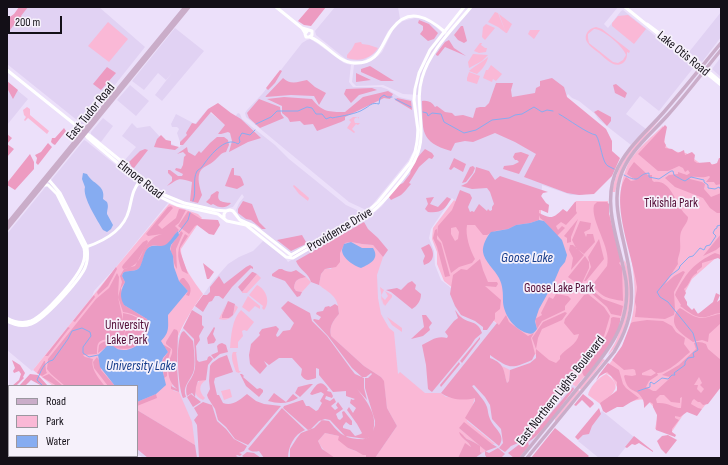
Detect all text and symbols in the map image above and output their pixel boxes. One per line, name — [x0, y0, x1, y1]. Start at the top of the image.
scale bar — [10, 8, 64, 34]
text: 200 m — [15, 15, 40, 30]
street label: Lake Otis Road — [654, 28, 712, 80]
street label: East Tudor Road — [63, 80, 119, 144]
street label: Elmore Road — [114, 157, 166, 203]
park label: Tikishla Park — [644, 196, 698, 212]
street label: Providence Drive — [305, 204, 375, 256]
water label: Goose Lake — [501, 250, 553, 266]
park label: Goose Lake Park — [524, 281, 594, 297]
park label: University Lake Park — [105, 318, 149, 349]
street label: East Northern Lights Boulevard — [513, 333, 609, 449]
water label: University Lake — [106, 358, 176, 374]
legend — [8, 385, 138, 457]
text: Road — [46, 394, 66, 409]
text: Park — [46, 414, 64, 429]
text: Water — [46, 434, 70, 449]

